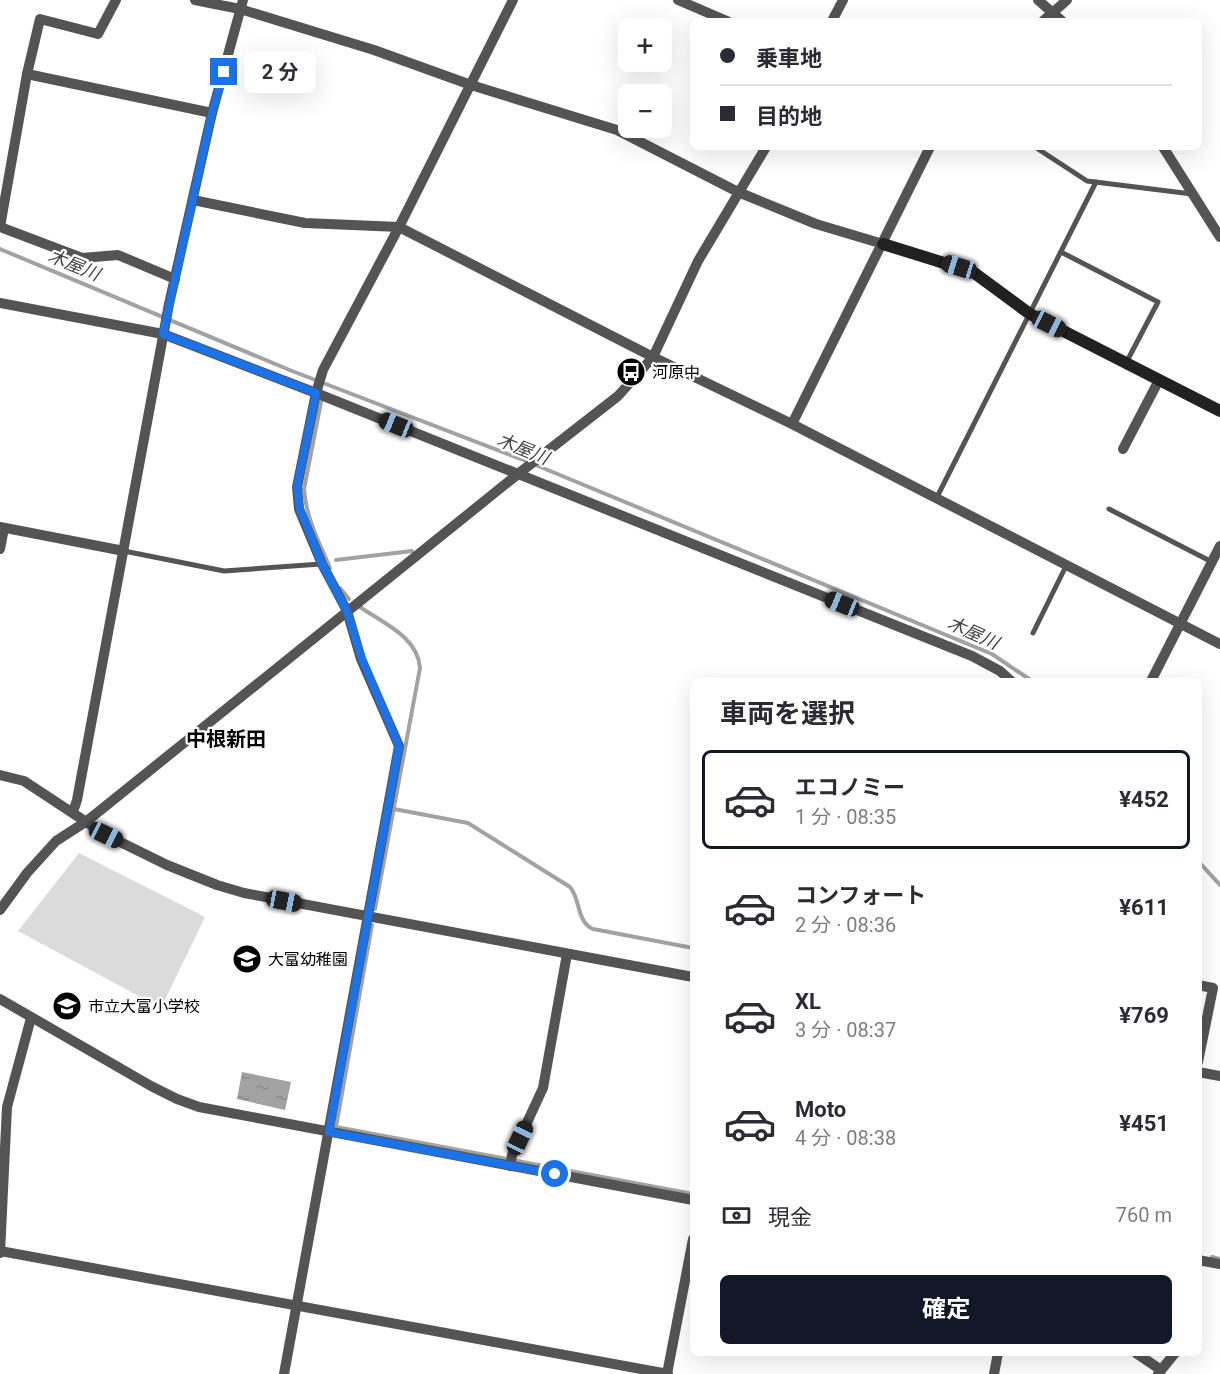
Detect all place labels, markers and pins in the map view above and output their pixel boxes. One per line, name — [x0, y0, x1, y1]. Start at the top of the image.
bus stop icon: 河原中 — [615, 356, 647, 388]
place label: 河原中 — [652, 363, 700, 382]
school or university icon: 大富幼稚園 — [231, 943, 263, 975]
place label: 大富幼稚園 — [268, 950, 348, 969]
school or university icon: 市立大富小学校 — [51, 990, 83, 1022]
place label: 市立大富小学校 — [88, 997, 200, 1016]

